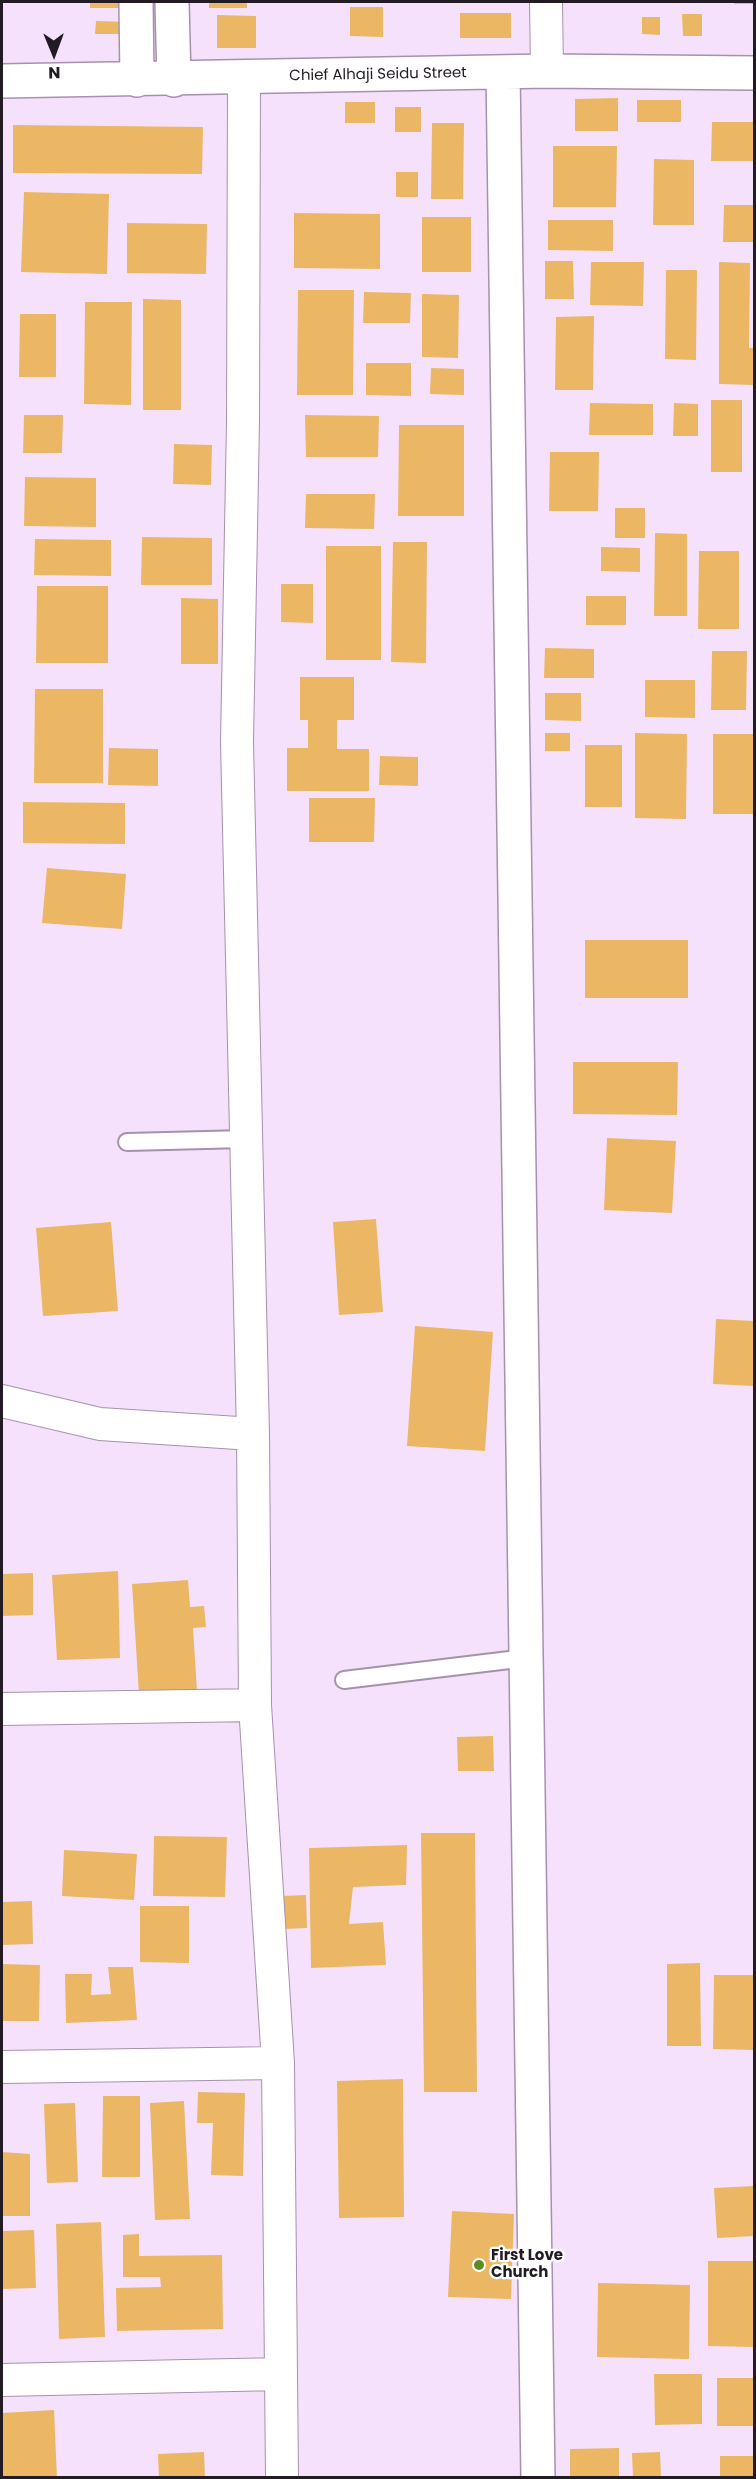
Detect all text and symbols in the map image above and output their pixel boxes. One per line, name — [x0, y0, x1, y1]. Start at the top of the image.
north arrow — [24, 24, 84, 84]
text: N — [48, 61, 61, 84]
street label: Chief Alhaji Seidu Street — [289, 64, 467, 86]
place label: First Love Church — [491, 2247, 563, 2282]
marker: First Love Church — [472, 2258, 486, 2272]

